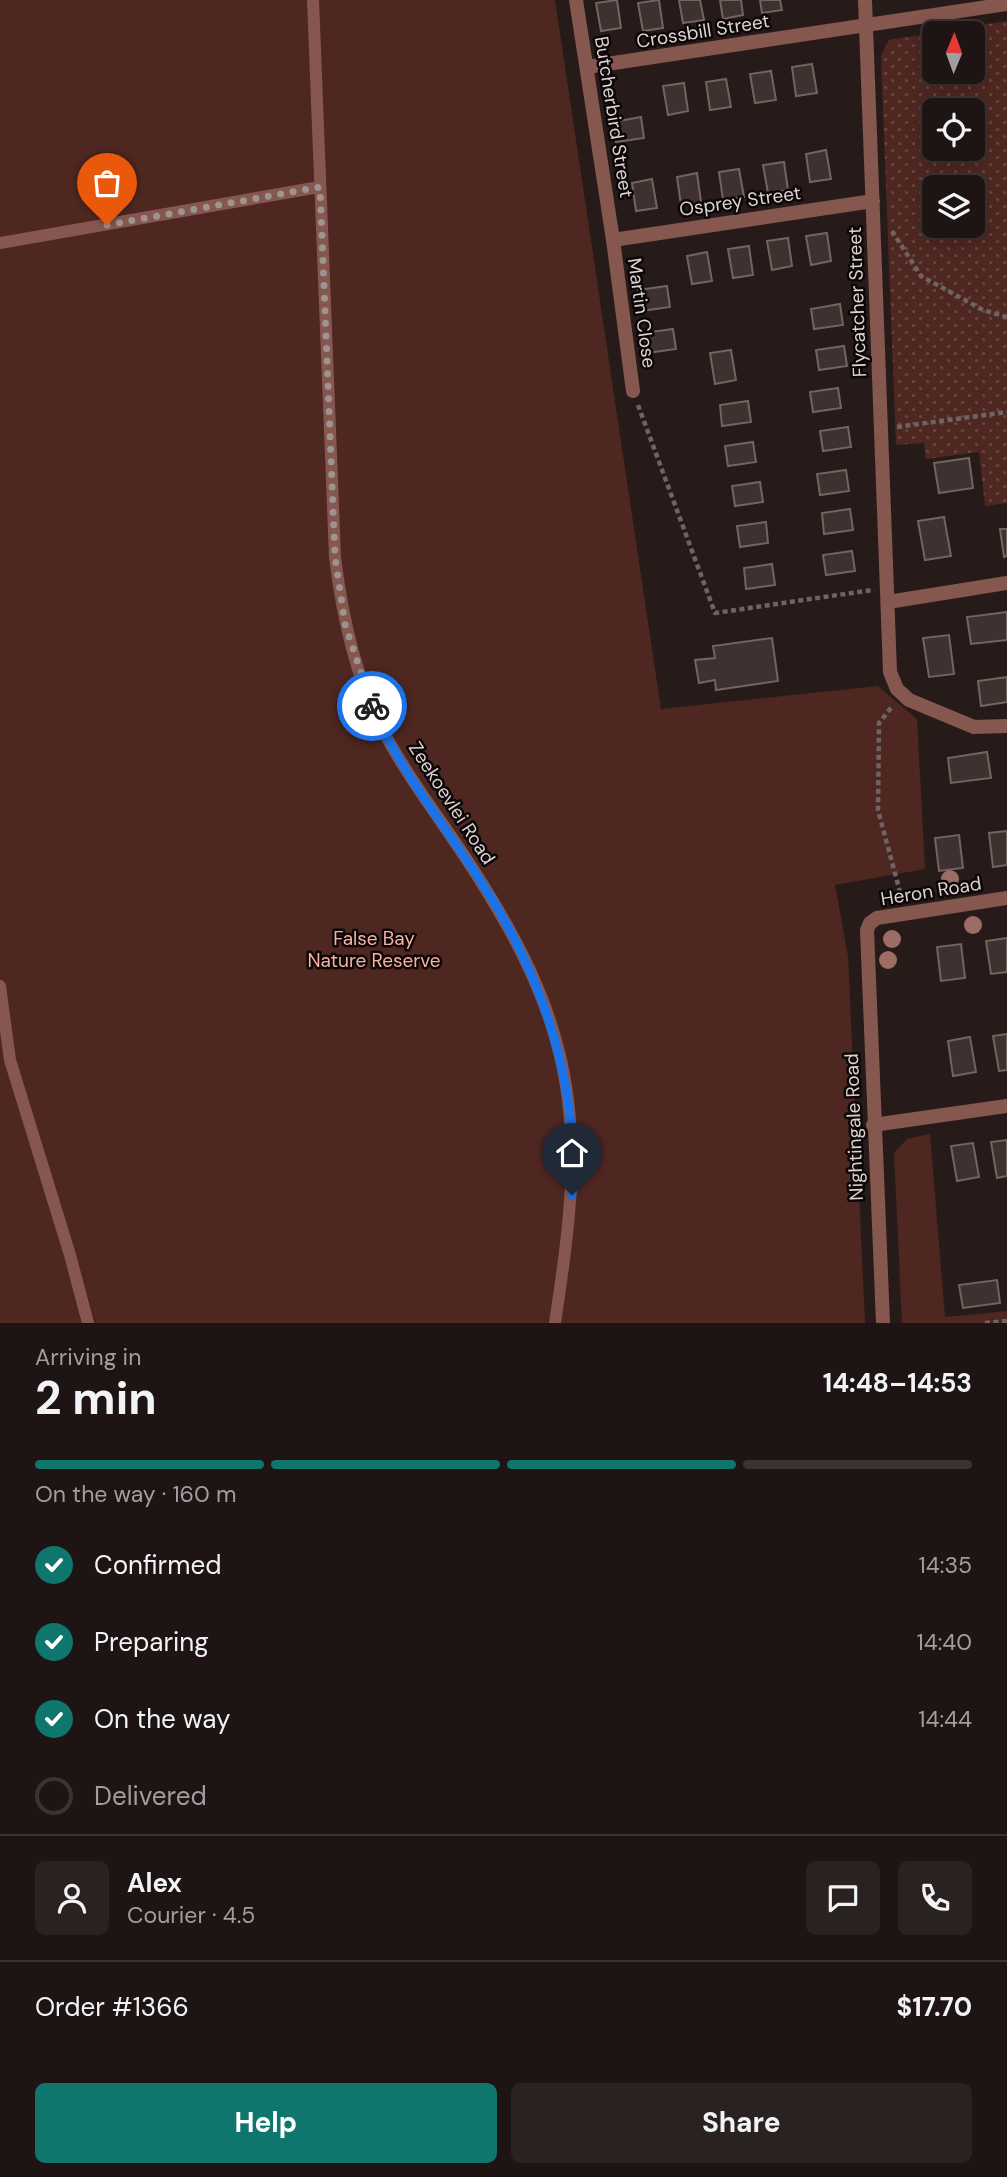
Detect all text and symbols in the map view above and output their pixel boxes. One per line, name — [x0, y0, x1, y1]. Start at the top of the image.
street label: Crossbill Street — [635, 8, 771, 54]
north arrow — [922, 21, 985, 84]
map controls — [922, 21, 985, 238]
street label: Butcherbird Street — [589, 35, 639, 199]
button: locate — [922, 98, 985, 161]
pin — [77, 153, 137, 225]
icon: bag — [88, 164, 126, 202]
button: layers — [922, 175, 985, 238]
street label: Osprey Street — [678, 180, 802, 222]
street label: Flycatcher Street — [842, 226, 872, 378]
street label: Martin Close — [622, 256, 662, 370]
courier — [337, 671, 407, 741]
icon: bike — [353, 687, 391, 725]
street label: Zeekoevlei Road — [403, 737, 501, 869]
street label: Heron Road — [879, 871, 983, 911]
park label: False Bay Nature Reserve — [307, 926, 441, 973]
street label: Nightingale Road — [839, 1053, 869, 1201]
pin — [542, 1123, 602, 1195]
icon: home — [553, 1134, 591, 1172]
text: Arriving in — [35, 1342, 141, 1372]
text: 14:48–14:53 — [823, 1366, 972, 1400]
text: 2 min — [35, 1368, 157, 1428]
text: On the way · 160 m — [35, 1479, 236, 1509]
icon: check — [35, 1546, 73, 1584]
text: Confirmed — [94, 1548, 221, 1582]
text: 14:35 — [919, 1550, 972, 1580]
icon: check — [35, 1623, 73, 1661]
text: Preparing — [94, 1625, 209, 1659]
text: 14:40 — [917, 1627, 972, 1657]
icon: check — [35, 1700, 73, 1738]
text: On the way — [94, 1702, 230, 1736]
text: 14:44 — [918, 1704, 972, 1734]
text: Delivered — [94, 1779, 207, 1813]
button: person — [35, 1861, 109, 1935]
button: chat — [806, 1861, 880, 1935]
button: phone — [898, 1861, 972, 1935]
text: Alex — [127, 1866, 182, 1900]
text: Courier · 4.5 — [127, 1900, 255, 1930]
text: Order #1366 — [35, 1990, 189, 2024]
text: $17.70 — [897, 1990, 972, 2024]
button: Help — [35, 2083, 497, 2163]
button: Share — [511, 2083, 972, 2163]

